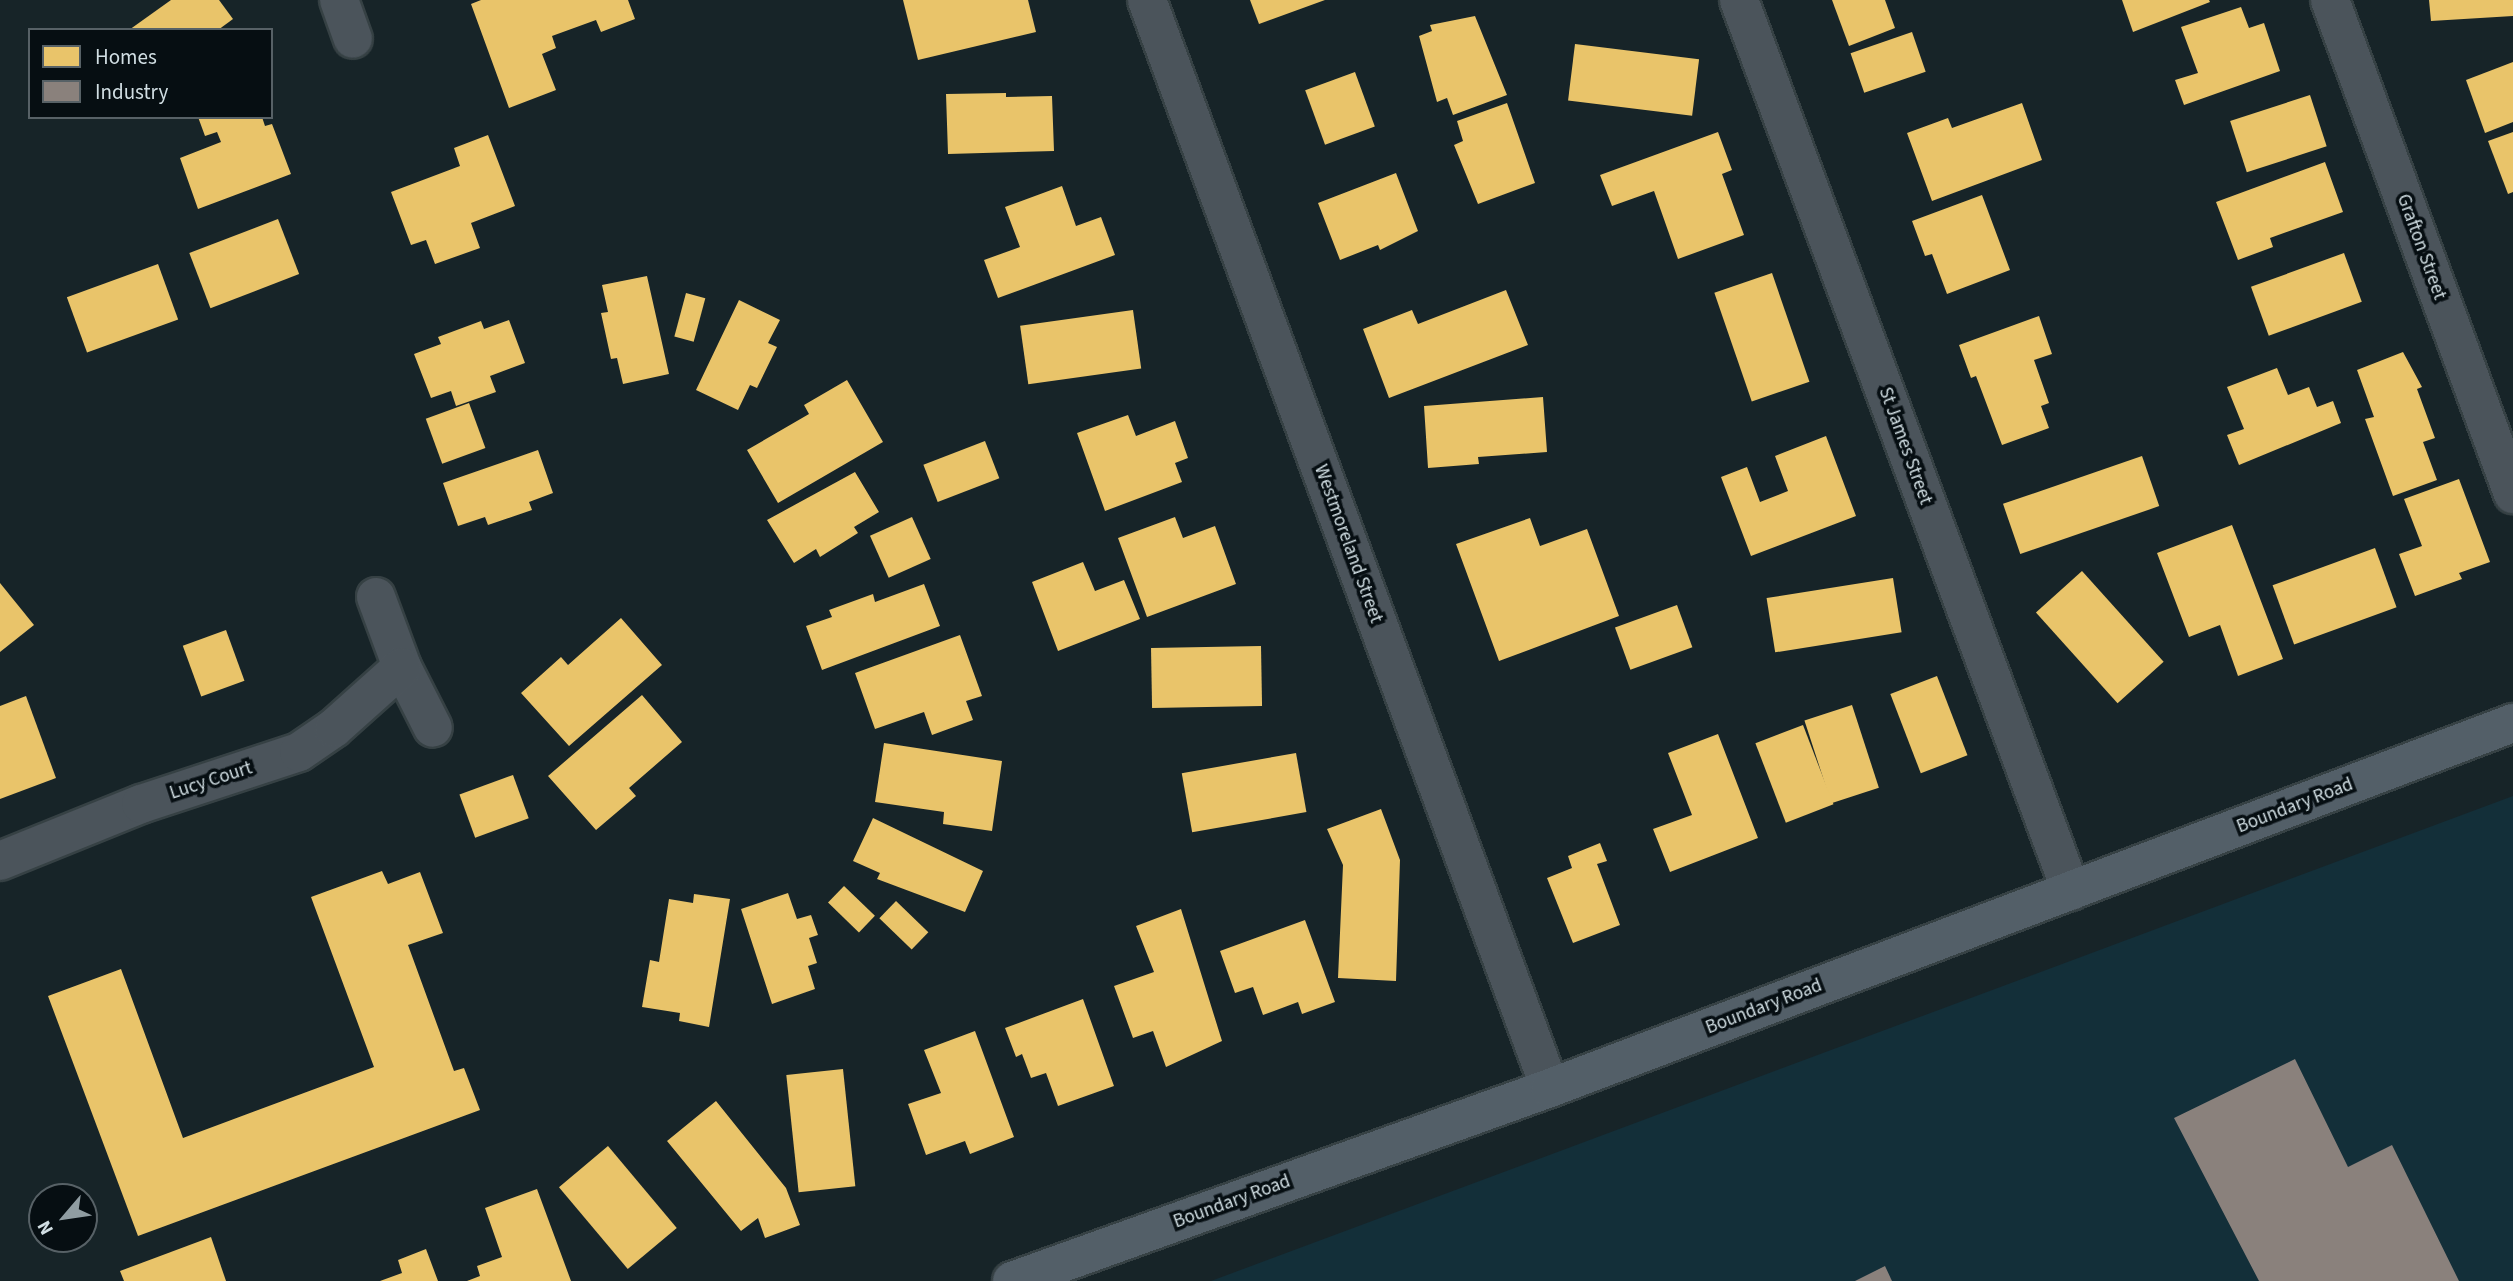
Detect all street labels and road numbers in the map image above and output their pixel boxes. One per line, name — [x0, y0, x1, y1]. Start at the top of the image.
street label: Grafton Street — [2391, 191, 2451, 303]
street label: St James Street — [1873, 384, 1937, 508]
street label: Westmoreland Street — [1309, 462, 1387, 626]
street label: Lucy Court — [167, 757, 255, 805]
street label: Boundary Road — [2234, 773, 2356, 839]
street label: Boundary Road — [1703, 974, 1825, 1040]
street label: Boundary Road — [1170, 1170, 1294, 1234]

